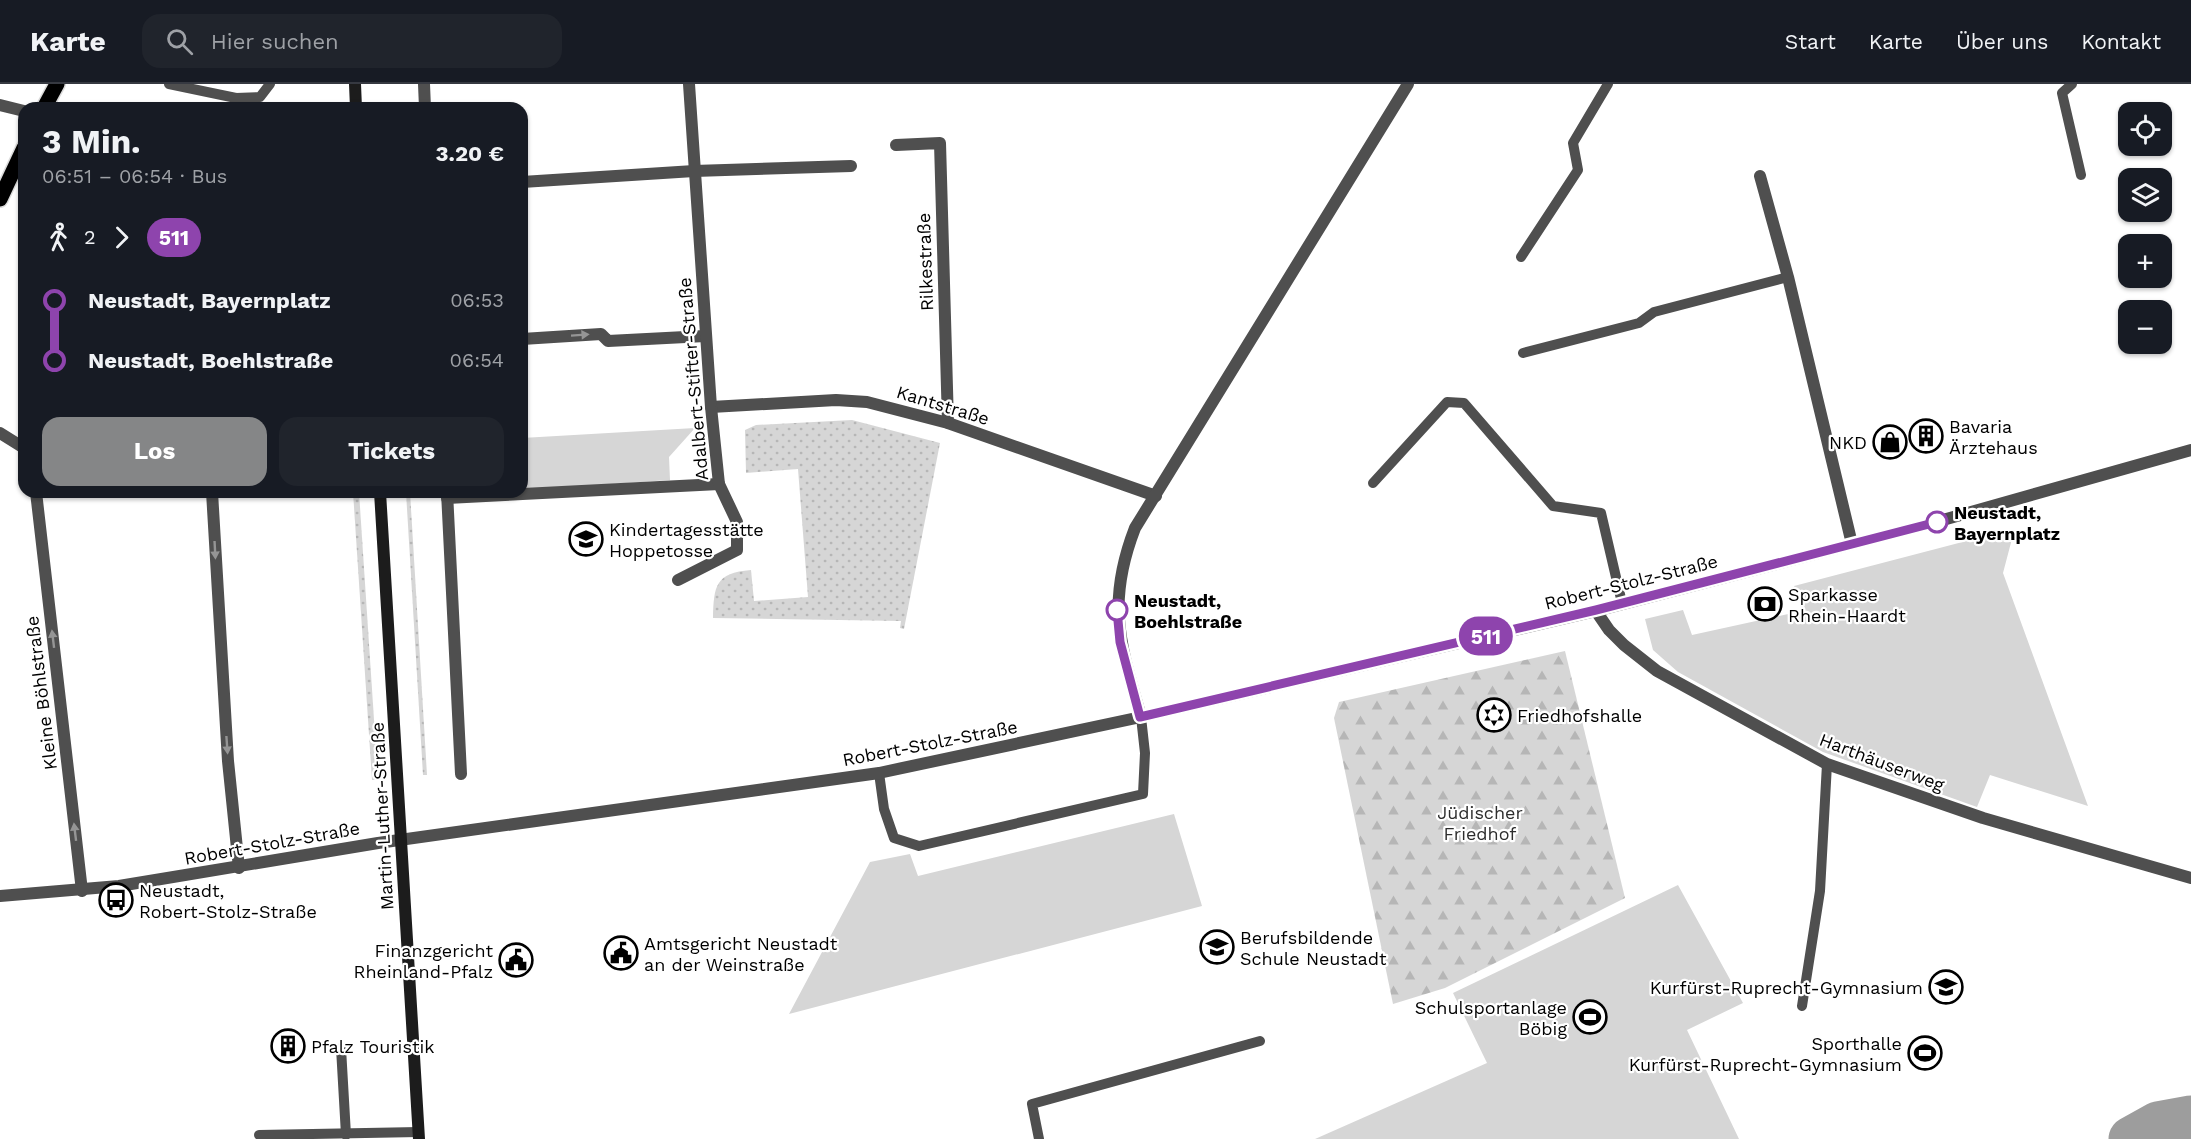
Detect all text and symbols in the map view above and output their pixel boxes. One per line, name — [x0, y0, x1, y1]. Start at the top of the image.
search box — [142, 14, 562, 68]
text: Karte — [30, 25, 106, 58]
icon: search — [163, 25, 196, 58]
text: Hier suchen — [211, 29, 339, 54]
text: Start — [1785, 29, 1836, 54]
text: Karte — [1869, 29, 1923, 54]
text: Über uns — [1956, 29, 2048, 54]
text: Kontakt — [2081, 29, 2161, 54]
map controls — [2118, 102, 2172, 354]
button: locate — [2118, 102, 2172, 156]
text: 3 Min. — [42, 122, 141, 161]
text: 3.20 € — [436, 141, 504, 166]
text: 06:51 – 06:54 · Bus — [42, 164, 227, 188]
button: layers — [2118, 168, 2172, 222]
street label: Rilkestraße — [913, 213, 937, 311]
icon: walk — [42, 221, 75, 254]
icon: forward — [105, 221, 138, 254]
text: 2 — [84, 225, 96, 249]
text: 511 — [159, 225, 189, 250]
button: + — [2118, 234, 2172, 288]
street label: Adalbert-Stifter-Straße — [674, 277, 712, 481]
text: Neustadt, Bayernplatz — [88, 288, 331, 313]
text: 06:53 — [450, 288, 504, 312]
button: − — [2118, 300, 2172, 354]
one-way arrow — [571, 330, 590, 340]
text: Neustadt, Boehlstraße — [88, 348, 333, 373]
text: 06:54 — [450, 348, 504, 372]
street label: Kantstraße — [894, 381, 992, 429]
place label: Bavaria Ärztehaus — [1949, 416, 2038, 458]
button: Los — [42, 417, 267, 486]
button: Tickets — [279, 417, 504, 486]
building icon: Bavaria Ärztehaus — [1908, 418, 1944, 454]
shop icon: NKD — [1872, 424, 1908, 460]
place label: NKD — [1829, 432, 1867, 453]
place label: Neustadt, Bayernplatz — [1954, 502, 2060, 544]
marker: Neustadt, Bayernplatz — [1926, 511, 1948, 533]
place label: Kindertagesstätte Hoppetosse — [609, 519, 764, 561]
school or university icon: Kindertagesstätte Hoppetosse — [568, 521, 604, 557]
one-way arrow — [210, 541, 219, 560]
street label: Robert-Stolz-Straße — [1542, 550, 1720, 614]
place label: Sparkasse Rhein-Haardt — [1788, 584, 1906, 626]
bank icon: Sparkasse Rhein-Haardt — [1747, 586, 1783, 622]
place label: Neustadt, Boehlstraße — [1134, 590, 1242, 632]
marker: Neustadt, Boehlstraße — [1106, 599, 1128, 621]
street label: Kleine Böhlstraße — [21, 615, 61, 771]
line badge: 511 — [1452, 616, 1520, 656]
text: 511 — [1471, 624, 1501, 649]
one-way arrow — [48, 629, 58, 648]
synagogue icon: Friedhofshalle — [1476, 697, 1512, 733]
place label: Friedhofshalle — [1517, 705, 1642, 726]
street label: Robert-Stolz-Straße — [841, 716, 1019, 770]
street label: Martin-Luther-Straße — [367, 721, 397, 911]
street label: Harthäuserweg — [1817, 729, 1948, 796]
one-way arrow — [222, 736, 232, 755]
park label: Jüdischer Friedhof — [1437, 802, 1523, 844]
street label: Robert-Stolz-Straße — [183, 817, 361, 869]
one-way arrow — [71, 823, 80, 842]
place label: Neustadt, Robert-Stolz-Straße — [139, 880, 317, 922]
bus stop icon: Neustadt, Robert-Stolz-Straße — [98, 882, 134, 918]
place label: Berufsbildende Schule Neustadt — [1240, 927, 1387, 969]
school or university icon: Berufsbildende Schule Neustadt — [1199, 929, 1235, 965]
place label: Amtsgericht Neustadt an der Weinstraße — [644, 933, 838, 975]
public building icon: Amtsgericht Neustadt an der Weinstraße — [603, 935, 639, 971]
place label: Finanzgericht Rheinland-Pfalz — [354, 940, 493, 982]
public building icon: Finanzgericht Rheinland-Pfalz — [498, 942, 534, 978]
school or university icon: Kurfürst-Ruprecht-Gymnasium — [1928, 969, 1964, 1005]
place label: Kurfürst-Ruprecht-Gymnasium — [1650, 977, 1923, 998]
place label: Schulsportanlage Böbig — [1415, 997, 1567, 1039]
sports icon: Schulsportanlage Böbig — [1572, 999, 1608, 1035]
building icon: Pfalz Touristik — [270, 1028, 306, 1064]
place label: Sporthalle Kurfürst-Ruprecht-Gymnasium — [1629, 1033, 1902, 1075]
sports icon: Sporthalle Kurfürst-Ruprecht-Gymnasium — [1907, 1035, 1943, 1071]
place label: Pfalz Touristik — [311, 1036, 434, 1057]

